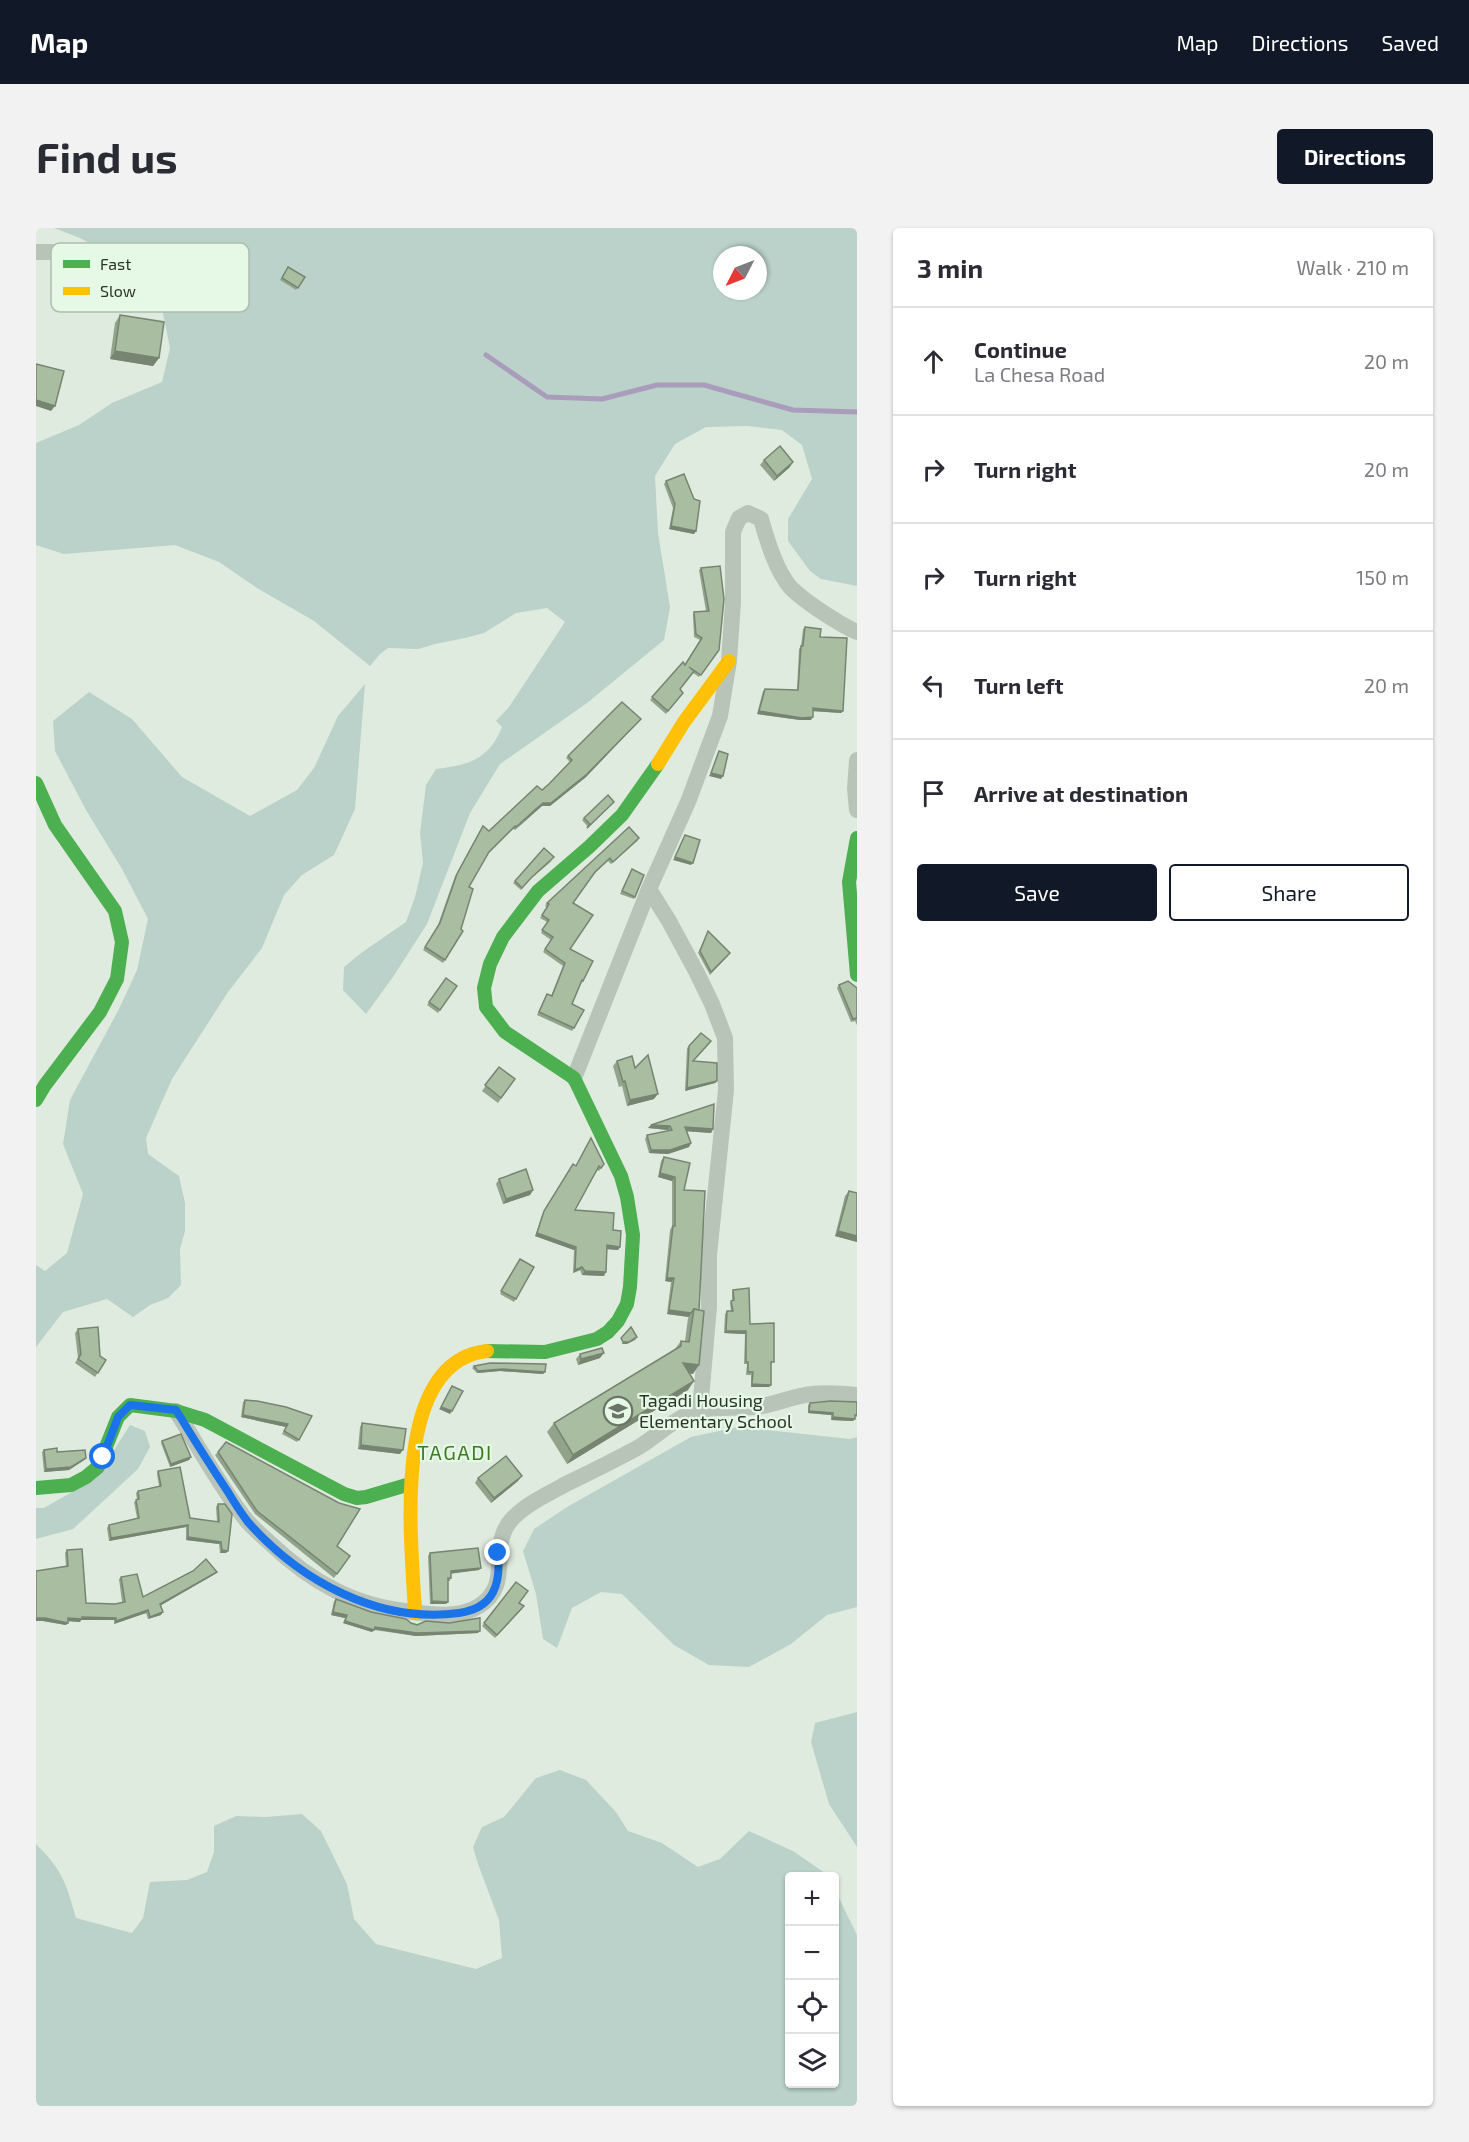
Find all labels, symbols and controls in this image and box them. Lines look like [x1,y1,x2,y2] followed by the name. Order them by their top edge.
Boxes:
[30,25,88,59] text: Map
[1176,30,1219,55] text: Map
[1252,30,1348,55] text: Directions
[1381,30,1439,55] text: Saved
[1277,129,1433,184] button: Directions
[36,131,178,181] text: Find us
[51,243,249,312] legend
[713,246,767,300] north arrow
[917,252,983,283] text: 3 min
[100,254,131,273] text: Fast
[1297,255,1409,279] text: Walk · 210 m
[100,281,136,300] text: Slow
[974,336,1067,362] text: Continue
[917,345,950,378] icon: ahead
[1364,349,1409,373] text: 20 m
[974,362,1105,386] text: La Chesa Road
[917,453,950,486] icon: right
[974,456,1076,482] text: Turn right
[1364,457,1409,481] text: 20 m
[917,561,950,594] icon: right
[974,564,1076,590] text: Turn right
[1356,565,1409,589] text: 150 m
[917,669,950,702] icon: left
[974,672,1063,698] text: Turn left
[1364,673,1409,697] text: 20 m
[917,777,950,810] icon: arrive
[974,780,1188,806] text: Arrive at destination
[917,864,1157,921] button: Save
[1169,864,1409,921] button: Share
[639,1389,793,1432] place label: Tagadi Housing Elementary School
[602,1395,634,1427] school or university icon: Tagadi Housing Elementary School
[417,1440,493,1464] district label: TAGADI
[89,1443,115,1469] route start
[484,1539,510,1565] route end
[785,1872,839,2088] map controls
[785,1872,839,1926] button: +
[785,1926,839,1980] button: −
[785,1980,839,2034] button: locate
[785,2034,839,2088] button: layers

